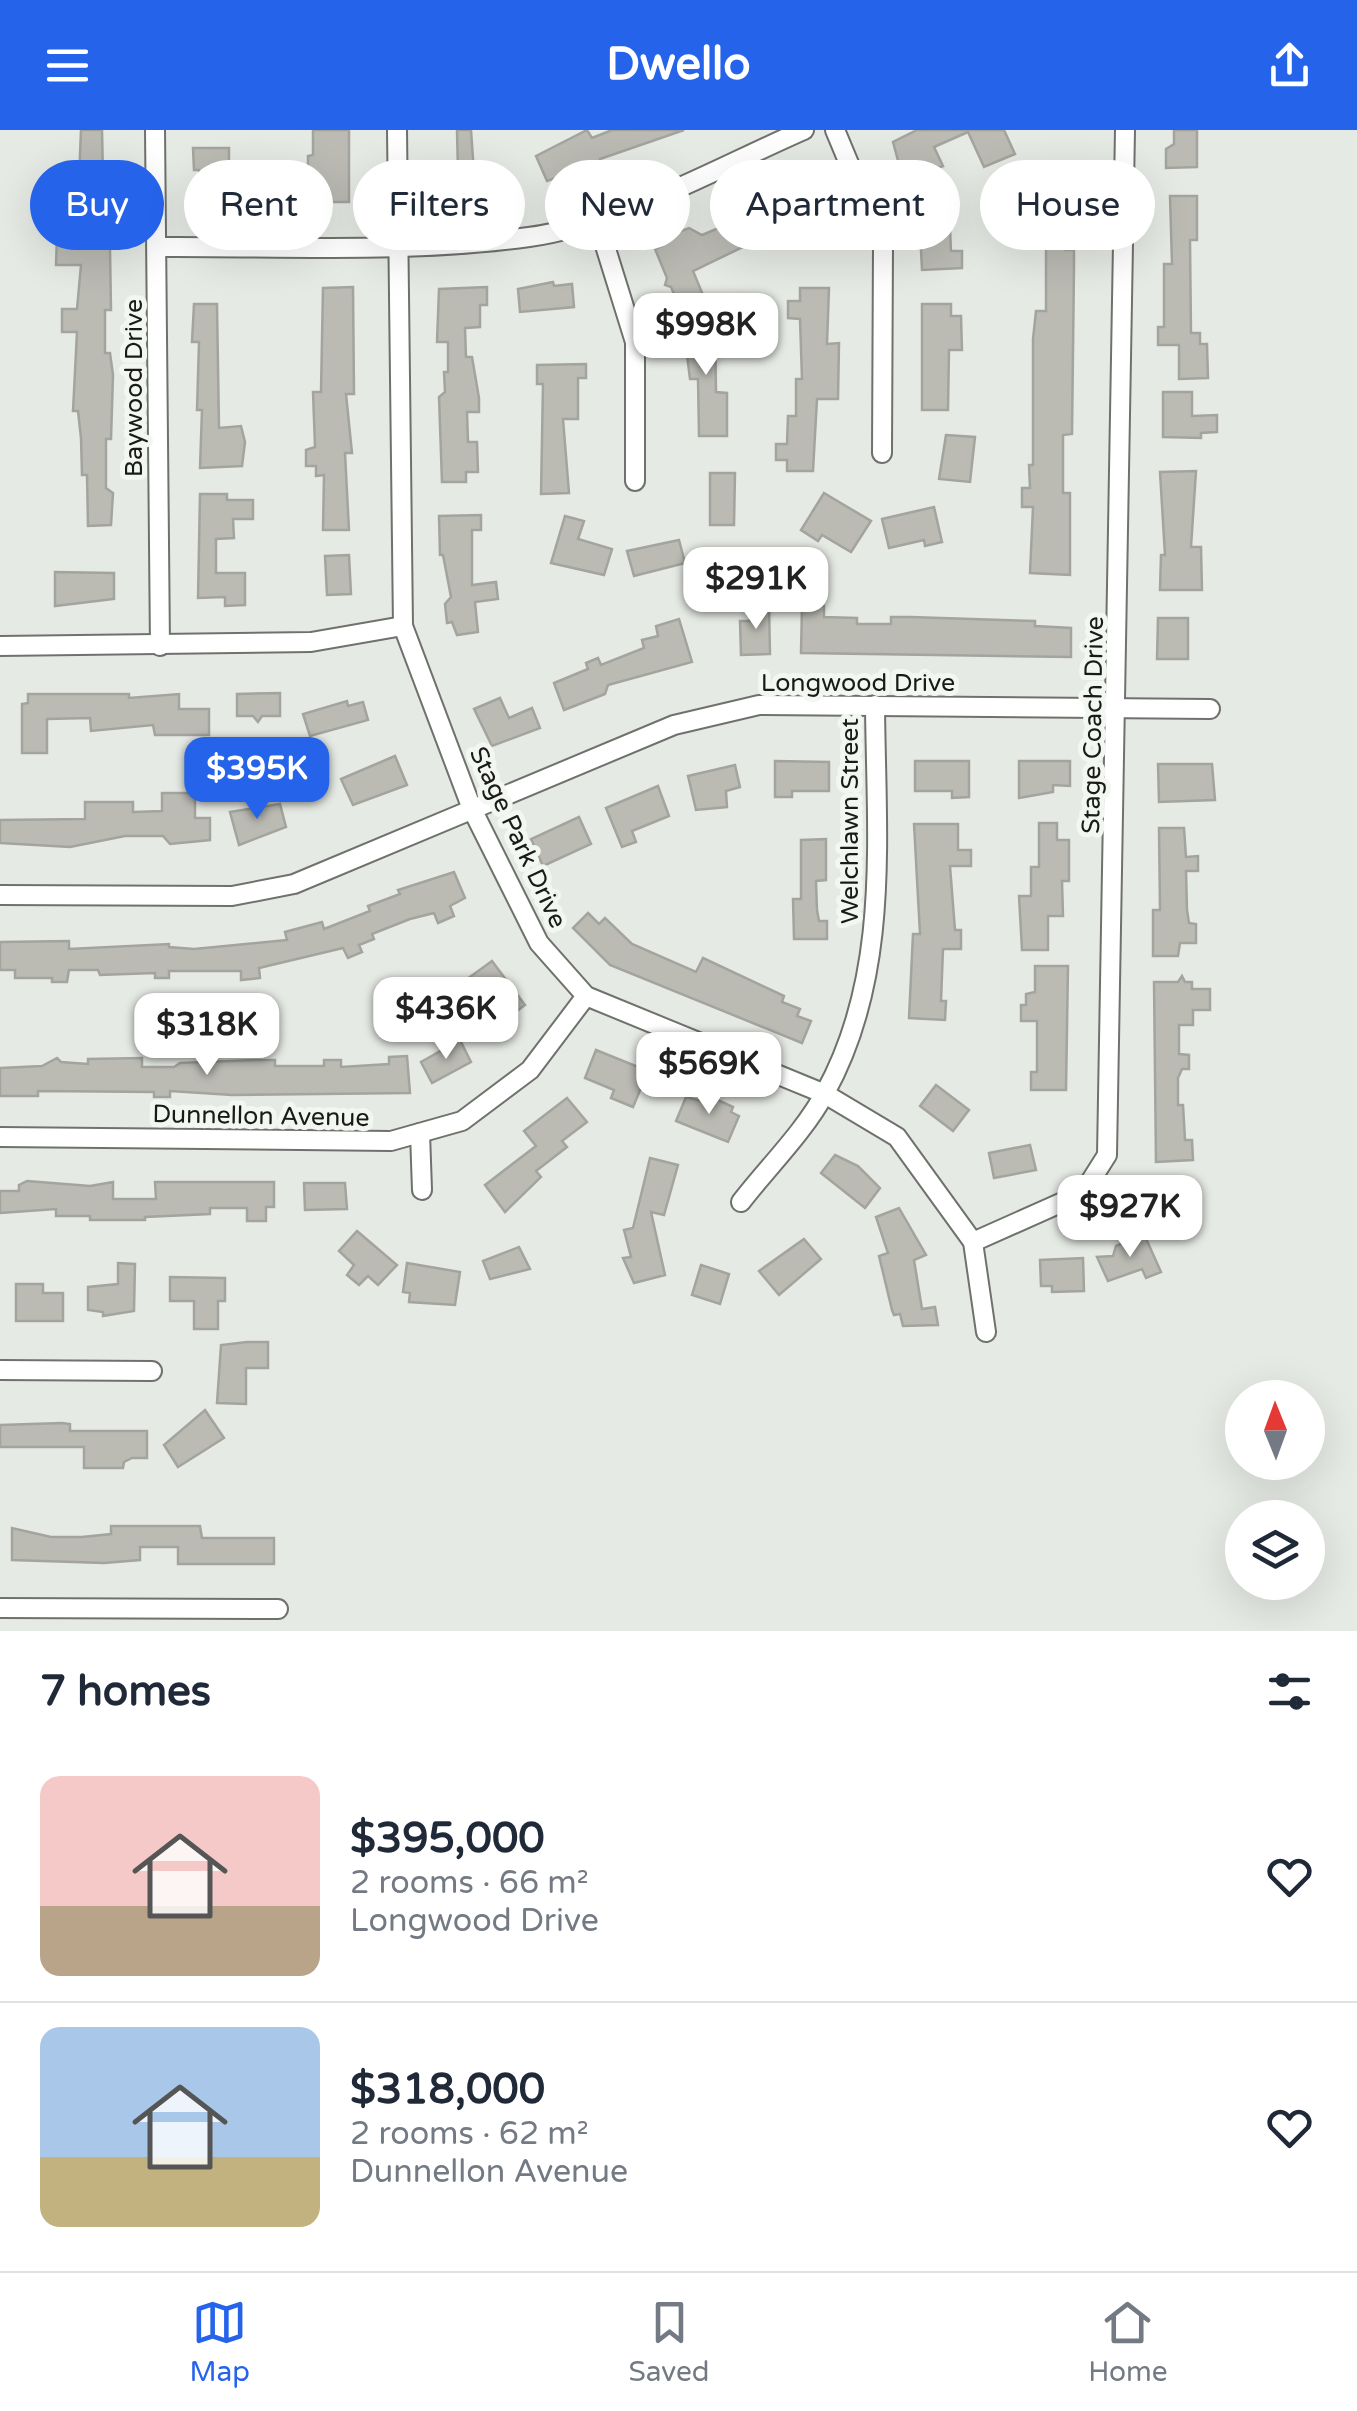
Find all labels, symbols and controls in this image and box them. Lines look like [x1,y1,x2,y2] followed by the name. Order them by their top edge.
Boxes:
[40,38,95,93] icon: menu
[606,38,751,92] text: Dwello
[1262,38,1317,93] icon: share
[30,160,164,250] chip: Buy
[184,160,333,250] chip: Rent
[353,160,525,250] chip: Filters
[545,160,690,250] chip: New
[710,160,960,250] chip: Apartment
[980,160,1155,250] chip: House
[636,293,776,378] pin: $998K
[119,299,149,477] street label: Baywood Drive
[655,306,757,344] text: $998K
[686,547,826,632] pin: $291K
[705,560,807,598] text: $291K
[1076,616,1110,834] street label: Stage Coach Drive
[761,668,955,698] street label: Longwood Drive
[835,718,865,924] street label: Welchlawn Street
[187,737,327,822] pin: $395K
[463,742,573,933] street label: Stage Park Drive
[206,750,308,788] text: $395K
[376,977,516,1062] pin: $436K
[395,990,497,1028] text: $436K
[137,993,277,1078] pin: $318K
[156,1006,258,1044] text: $318K
[639,1032,779,1117] pin: $569K
[658,1045,760,1083] text: $569K
[152,1099,370,1133] street label: Dunnellon Avenue
[1060,1175,1200,1260] pin: $927K
[1079,1188,1181,1226] text: $927K
[1225,1380,1325,1480] north arrow
[1225,1380,1325,1600] map controls
[1225,1500,1325,1600] button: layers
[1262,1664,1317,1719] icon: filters
[40,1666,211,1717] text: 7 homes
[350,1813,545,1864] text: $395,000
[120,1816,240,1936] icon: home
[1262,1849,1317,1904] icon: heart
[350,1864,589,1902] text: 2 rooms · 66 m²
[350,1902,599,1940] text: Longwood Drive
[350,2064,545,2115] text: $318,000
[120,2067,240,2187] icon: home
[1262,2100,1317,2155] icon: heart
[350,2115,589,2153] text: 2 rooms · 62 m²
[350,2153,628,2191] text: Dunnellon Avenue
[189,2295,250,2389] tab: Map
[629,2295,710,2389] tab: Saved
[1088,2295,1168,2389] tab: Home

